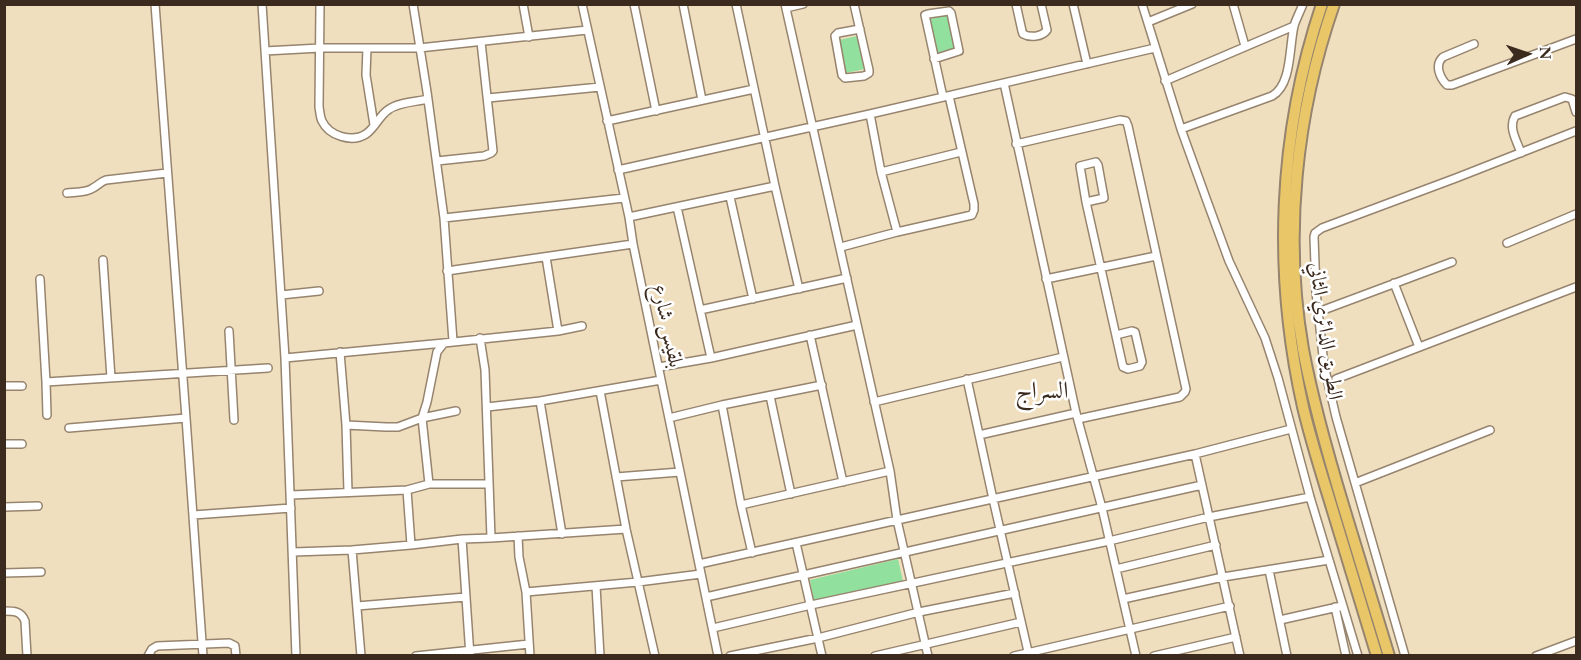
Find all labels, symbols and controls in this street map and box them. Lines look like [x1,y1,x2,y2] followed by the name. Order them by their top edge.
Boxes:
[1497,24,1557,84] north arrow
[1535,46,1556,60] text: N
[1303,260,1347,402] street label: الطريق الدائري الثاني
[646,282,688,370] street label: بلقيس شارع
[1016,377,1068,405] district label: السراج

